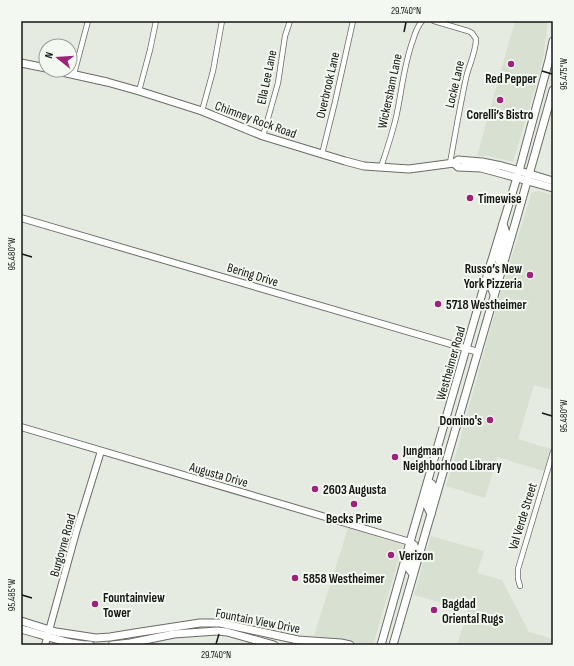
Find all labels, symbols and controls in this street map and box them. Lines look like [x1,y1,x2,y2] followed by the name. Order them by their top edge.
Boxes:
[391,5,421,17] text: 29.740°N
[38,38,78,78] north arrow
[253,49,281,106] street label: Ella Lee Lane
[42,50,56,60] text: N
[313,50,343,120] street label: Overbrook Lane
[374,52,406,130] street label: Wickersham Lane
[558,58,570,90] text: 95.475°W
[442,59,468,109] street label: Locke Lane
[506,59,516,69] marker: Red Pepper
[485,71,537,87] place label: Red Pepper
[495,95,505,105] marker: Corelli’s Bistro
[213,98,299,142] street label: Chimney Rock Road
[467,107,534,123] place label: Corelli’s Bistro
[478,191,522,207] place label: Timewise
[465,193,475,203] marker: Timewise
[6,237,18,270] text: 95.480°W
[225,260,280,290] street label: Bering Drive
[464,261,522,292] place label: Russo’s New York Pizzeria
[525,270,535,280] marker: Russo’s New York Pizzeria
[446,297,526,313] place label: 5718 Westheimer
[433,299,443,309] marker: 5718 Westheimer
[433,324,469,402] street label: Westheimer Road
[558,399,570,432] text: 95.480°W
[440,413,482,429] place label: Domino's
[485,415,495,425] marker: Domino's
[402,443,502,474] place label: Jungman Neighborhood Library
[390,452,400,462] marker: Jungman Neighborhood Library
[187,459,250,491] street label: Augusta Drive
[505,481,541,552] street label: Val Verde Street
[323,482,386,498] place label: 2603 Augusta
[310,484,320,494] marker: 2603 Augusta
[349,499,359,509] marker: Becks Prime
[326,511,383,527] place label: Becks Prime
[46,512,80,579] street label: Burgoyne Road
[399,548,434,564] place label: Verizon
[386,550,396,560] marker: Verizon
[303,571,385,587] place label: 5858 Westheimer
[290,573,300,583] marker: 5858 Westheimer
[6,578,18,611] text: 95.485°W
[103,590,165,621] place label: Fountainview Tower
[442,596,504,627] place label: Bagdad Oriental Rugs
[90,599,100,609] marker: Fountainview Tower
[214,605,301,637] street label: Fountain View Drive
[429,605,439,615] marker: Bagdad Oriental Rugs
[201,649,231,661] text: 29.740°N

